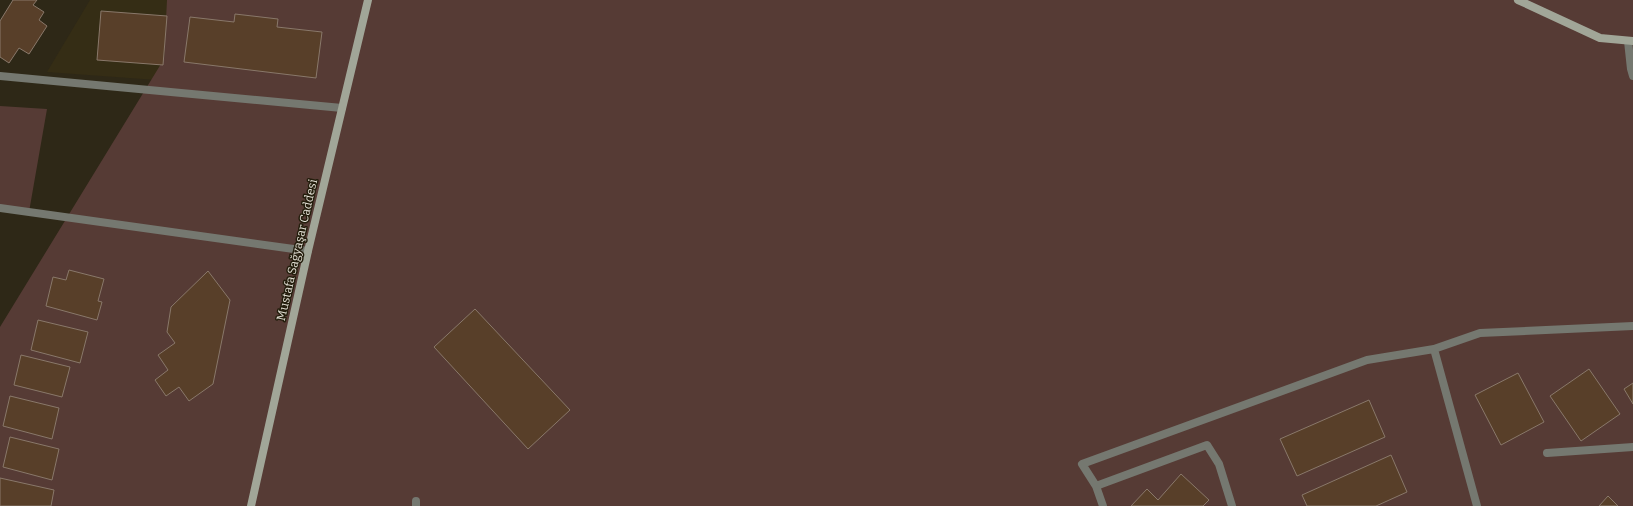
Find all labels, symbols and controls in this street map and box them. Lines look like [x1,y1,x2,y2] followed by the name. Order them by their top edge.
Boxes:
[274,177,320,322] street label: Mustafa Sağyaşar Caddesi

